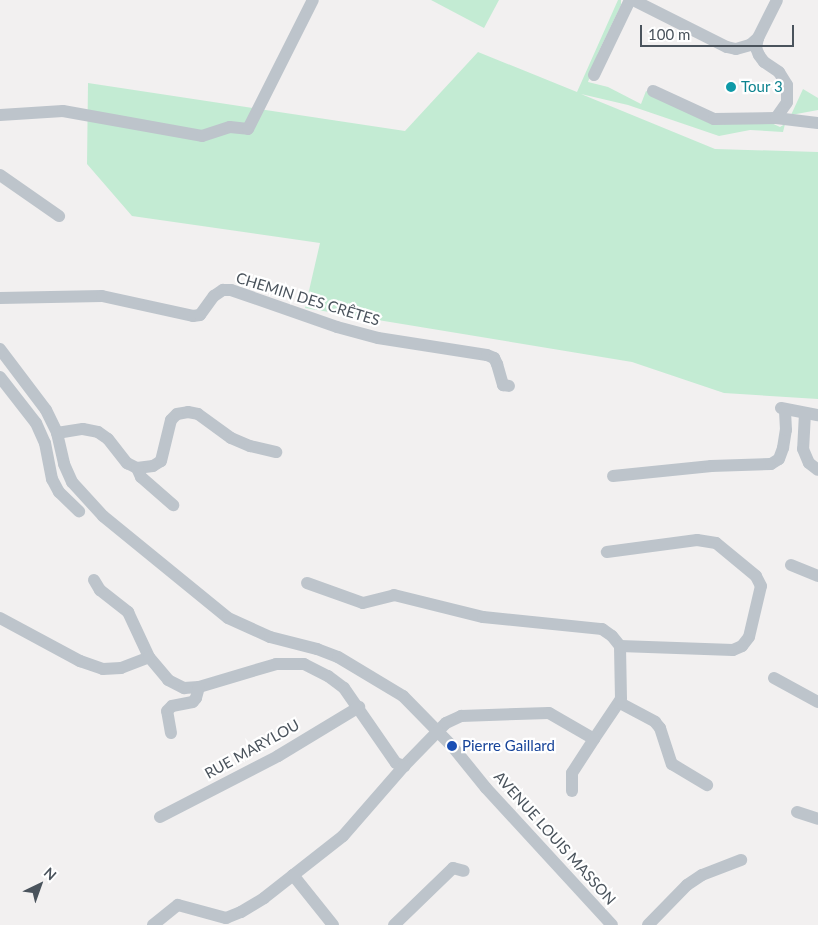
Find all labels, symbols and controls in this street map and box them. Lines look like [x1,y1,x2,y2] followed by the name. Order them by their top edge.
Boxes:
[643,15,797,47] scale bar
[648,25,690,43] text: 100 m
[741,78,783,96] place label: Tour 3
[725,81,737,93] marker: Tour 3
[234,269,382,329] street label: CHEMIN DES CRÊTES
[201,716,303,782] street label: RUE MARYLOU
[462,737,555,755] place label: Pierre Gaillard
[446,740,458,752] marker: Pierre Gaillard
[490,768,620,908] street label: AVENUE LOUIS MASSON
[15,860,65,910] north arrow
[41,864,60,883] text: N

